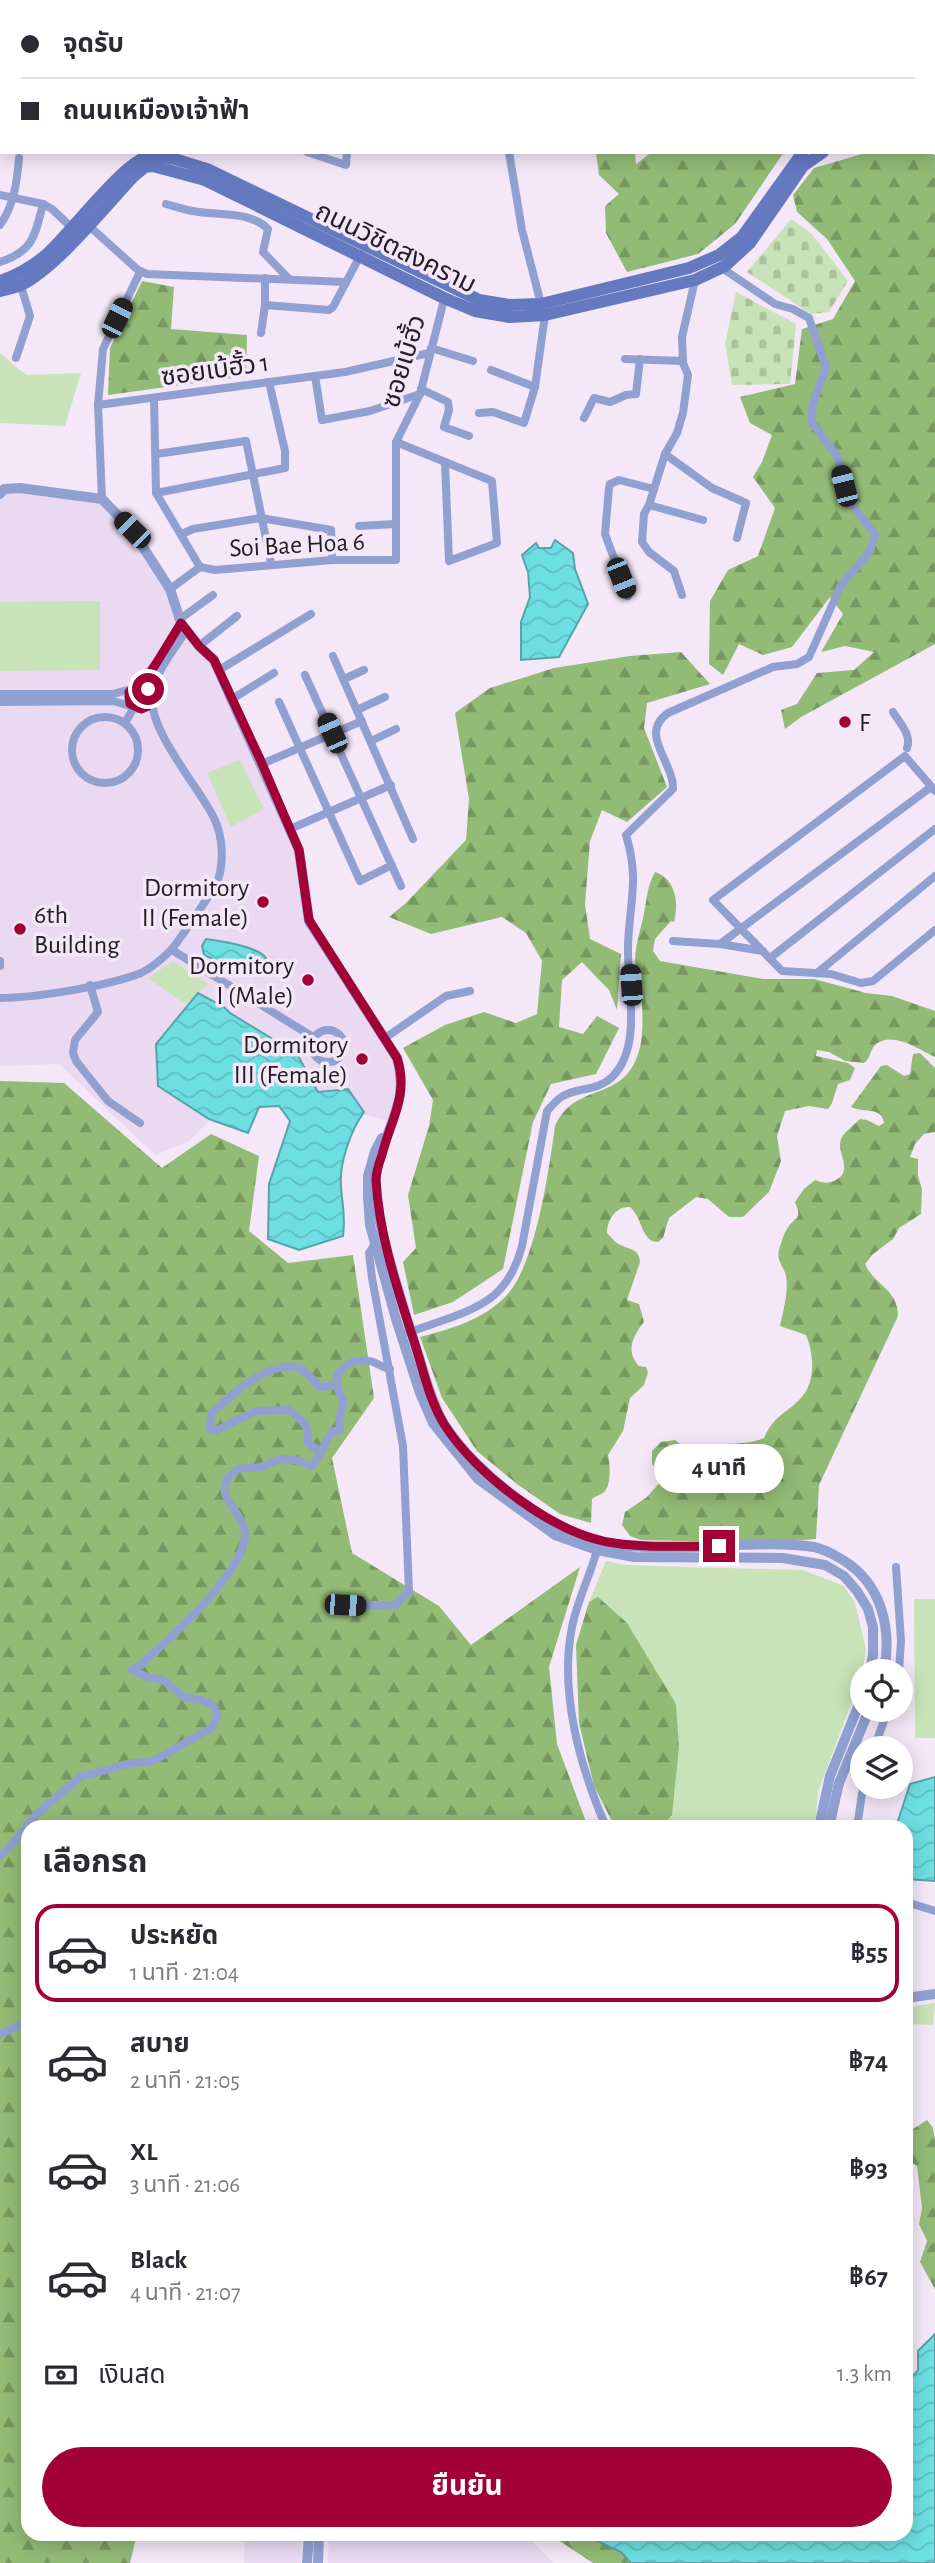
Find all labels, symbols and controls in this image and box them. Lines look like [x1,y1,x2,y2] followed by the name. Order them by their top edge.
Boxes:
[63,31,124,57] text: จุดรับ
[63,98,249,124] text: ถนนเหมืองเจ้าฟ้า
[311,198,480,298] street label: ถนนวิชิตสงคราม
[99,295,136,341] car
[373,311,430,411] street label: ซอยเบ้ฮั้ว
[159,345,271,390] street label: ซอยเบ้ฮั้ว 1
[829,463,860,509] car
[110,508,155,552] car
[229,528,366,562] street label: Soi Bae Hoa 6
[604,555,639,601] car
[132,673,164,705] route start
[314,710,351,756] car
[859,710,871,736] place label: F
[837,714,853,730] marker: F
[142,875,249,931] place label: Dormitory II (Female)
[255,894,271,910] marker: Dormitory II (Female)
[34,902,120,958] place label: 6th Building
[12,921,28,937] marker: 6th Building
[189,953,294,1009] place label: Dormitory I (Male)
[620,963,643,1007] car
[300,972,316,988] marker: Dormitory I (Male)
[234,1032,348,1088] place label: Dormitory III (Female)
[354,1051,370,1067] marker: Dormitory III (Female)
[654,1444,784,1494] callout: 4 นาที
[692,1457,746,1480] text: 4 นาที
[703,1530,735,1562] route end
[324,1593,367,1617] car
[850,1659,913,1799] map controls
[850,1659,913,1722] button: locate
[850,1736,913,1799] button: layers
[42,1846,147,1878] text: เลือกรถ
[46,1922,109,1985] icon: car
[130,1923,218,1949] text: ประหยัด
[850,1940,888,1966] text: ฿55
[130,1962,239,1985] text: 1 นาที · 21:04
[46,2030,109,2093] icon: car
[130,2031,190,2057] text: สบาย
[849,2048,888,2074] text: ฿74
[130,2070,240,2093] text: 2 นาที · 21:05
[46,2138,109,2201] icon: car
[130,2139,157,2165] text: XL
[849,2156,888,2182] text: ฿93
[130,2174,240,2197] text: 3 นาที · 21:06
[46,2246,109,2309] icon: car
[130,2247,187,2273] text: Black
[849,2264,888,2290] text: ฿67
[130,2282,241,2305] text: 4 นาที · 21:07
[42,2356,80,2394] icon: cash
[98,2362,165,2388] text: เงินสด
[837,2363,892,2386] text: 1.3 km
[42,2447,892,2527] button: ยืนยัน

